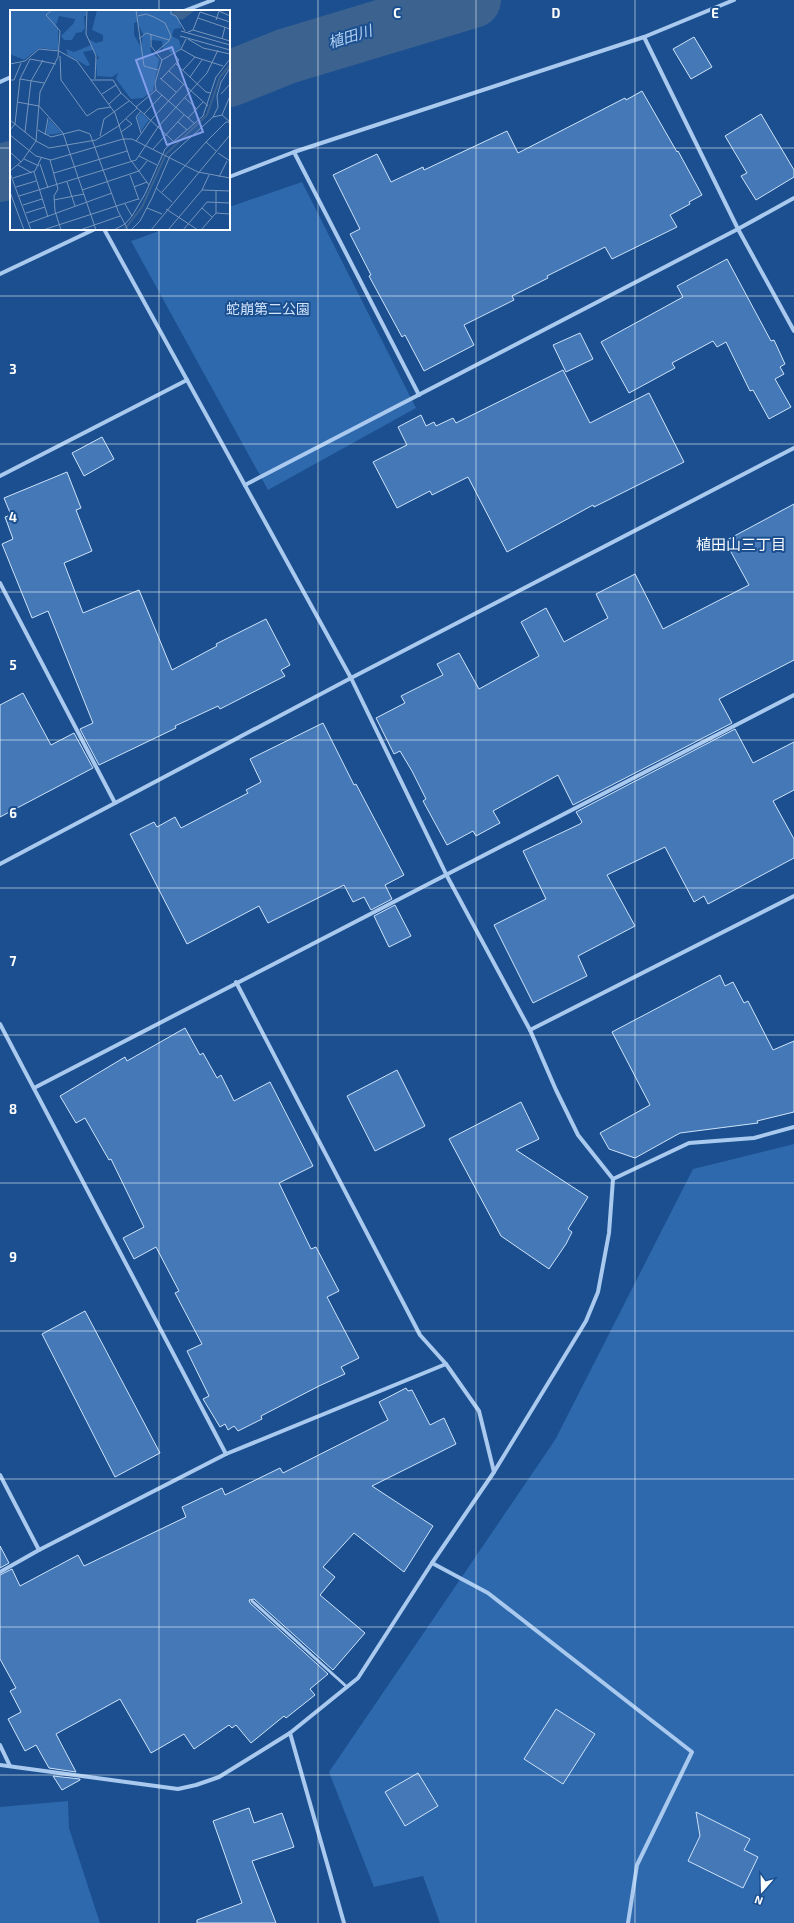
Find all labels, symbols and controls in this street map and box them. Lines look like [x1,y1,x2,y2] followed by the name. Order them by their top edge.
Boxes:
[393,5,401,21] text: C
[552,5,561,21] text: D
[711,5,719,21] text: E
[10,10,230,230] inset map
[326,20,376,51] water label: 植田川
[226,300,310,317] park label: 蛇崩第二公園
[9,361,17,377] text: 3
[9,509,17,525] text: 4
[696,535,786,553] district label: 植田山三丁目
[9,657,17,673] text: 5
[9,805,17,821] text: 6
[10,953,17,969] text: 7
[9,1101,17,1117] text: 8
[9,1249,17,1265] text: 9
[742,1871,782,1911] north arrow
[752,1893,764,1908] text: N

